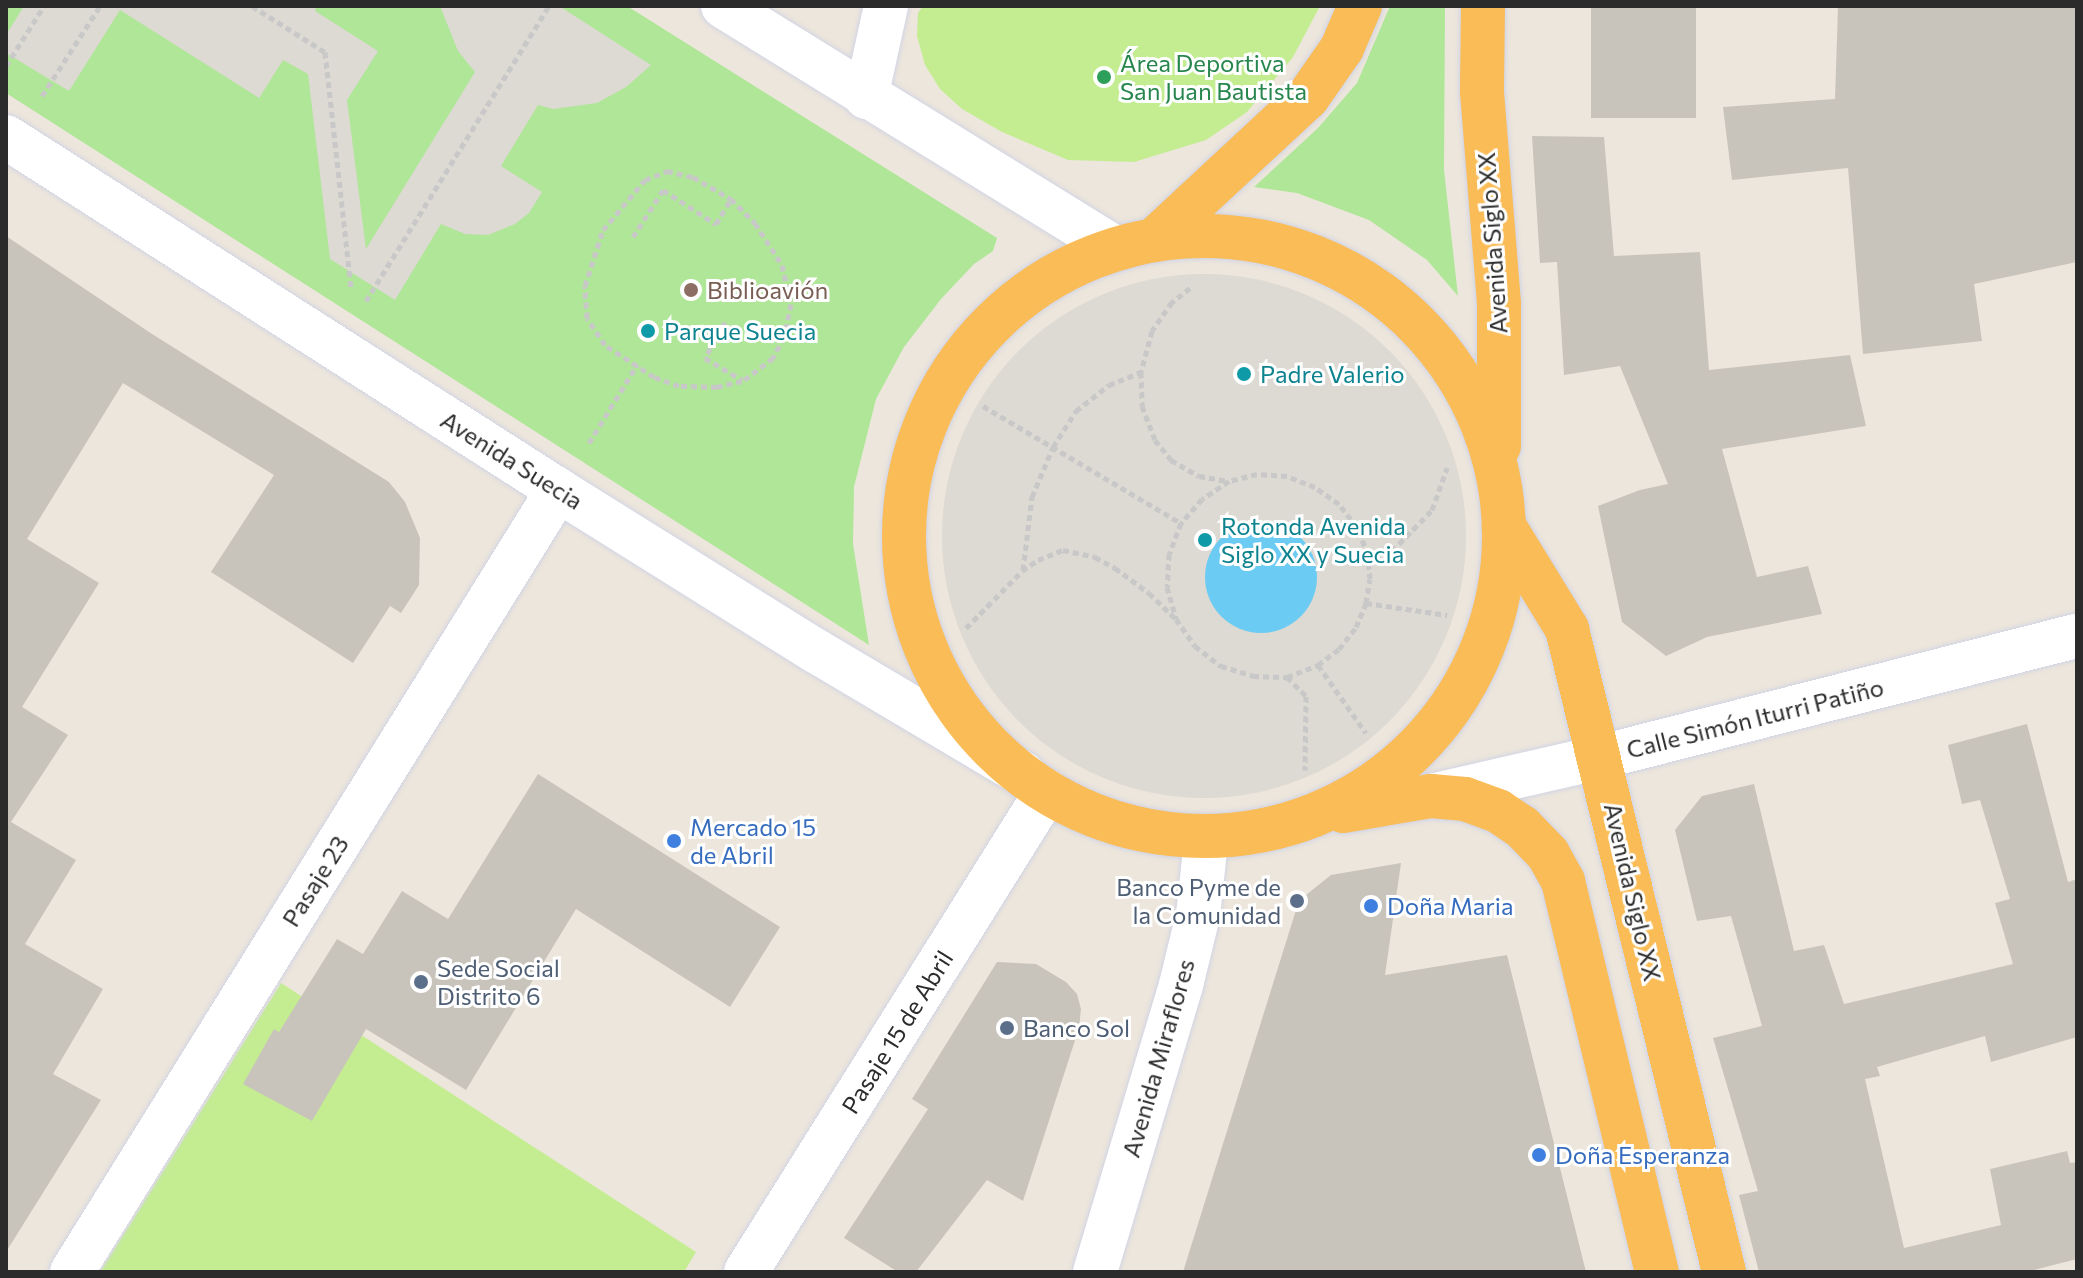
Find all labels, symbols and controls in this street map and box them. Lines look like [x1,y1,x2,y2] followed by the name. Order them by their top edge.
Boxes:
[1120,49,1307,105] place label: Área Deportiva San Juan Bautista
[1095,68,1113,86] marker: Área Deportiva San Juan Bautista
[1471,151,1513,335] street label: Avenida Siglo XX
[707,276,828,304] place label: Biblioavión
[682,281,700,299] marker: Biblioavión
[664,317,816,345] place label: Parque Suecia
[639,322,657,340] marker: Parque Suecia
[1260,360,1405,388] place label: Padre Valerio
[1235,365,1253,383] marker: Padre Valerio
[436,405,588,515] street label: Avenida Suecia
[1221,512,1406,568] place label: Rotonda Avenida Siglo XX y Suecia
[1196,531,1214,549] marker: Rotonda Avenida Siglo XX y Suecia
[1623,672,1887,764] street label: Calle Simón Iturri Patiño
[1599,800,1667,984] street label: Avenida Siglo XX
[690,813,816,869] place label: Mercado 15 de Abril
[276,830,354,932] street label: Pasaje 23
[665,832,683,850] marker: Mercado 15 de Abril
[1116,873,1281,929] place label: Banco Pyme de la Comunidad
[1288,892,1306,910] marker: Banco Pyme de la Comunidad
[1387,892,1514,920] place label: Doña Maria
[1362,897,1380,915] marker: Doña Maria
[835,945,959,1119] street label: Pasaje 15 de Abril
[437,954,560,1010] place label: Sede Social Distrito 6
[1116,956,1200,1160] street label: Avenida Miraflores
[412,973,430,991] marker: Sede Social Distrito 6
[1023,1014,1130,1042] place label: Banco Sol
[998,1019,1016,1037] marker: Banco Sol
[1555,1141,1730,1169] place label: Doña Esperanza
[1530,1146,1548,1164] marker: Doña Esperanza

